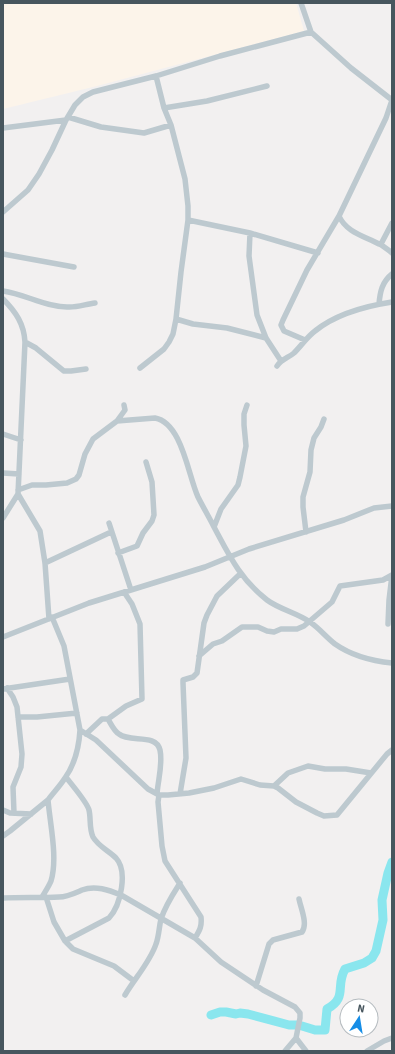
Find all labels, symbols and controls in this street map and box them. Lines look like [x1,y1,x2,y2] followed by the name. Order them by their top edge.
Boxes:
[339,998,379,1038] north arrow
[356,1001,366,1017] text: N

